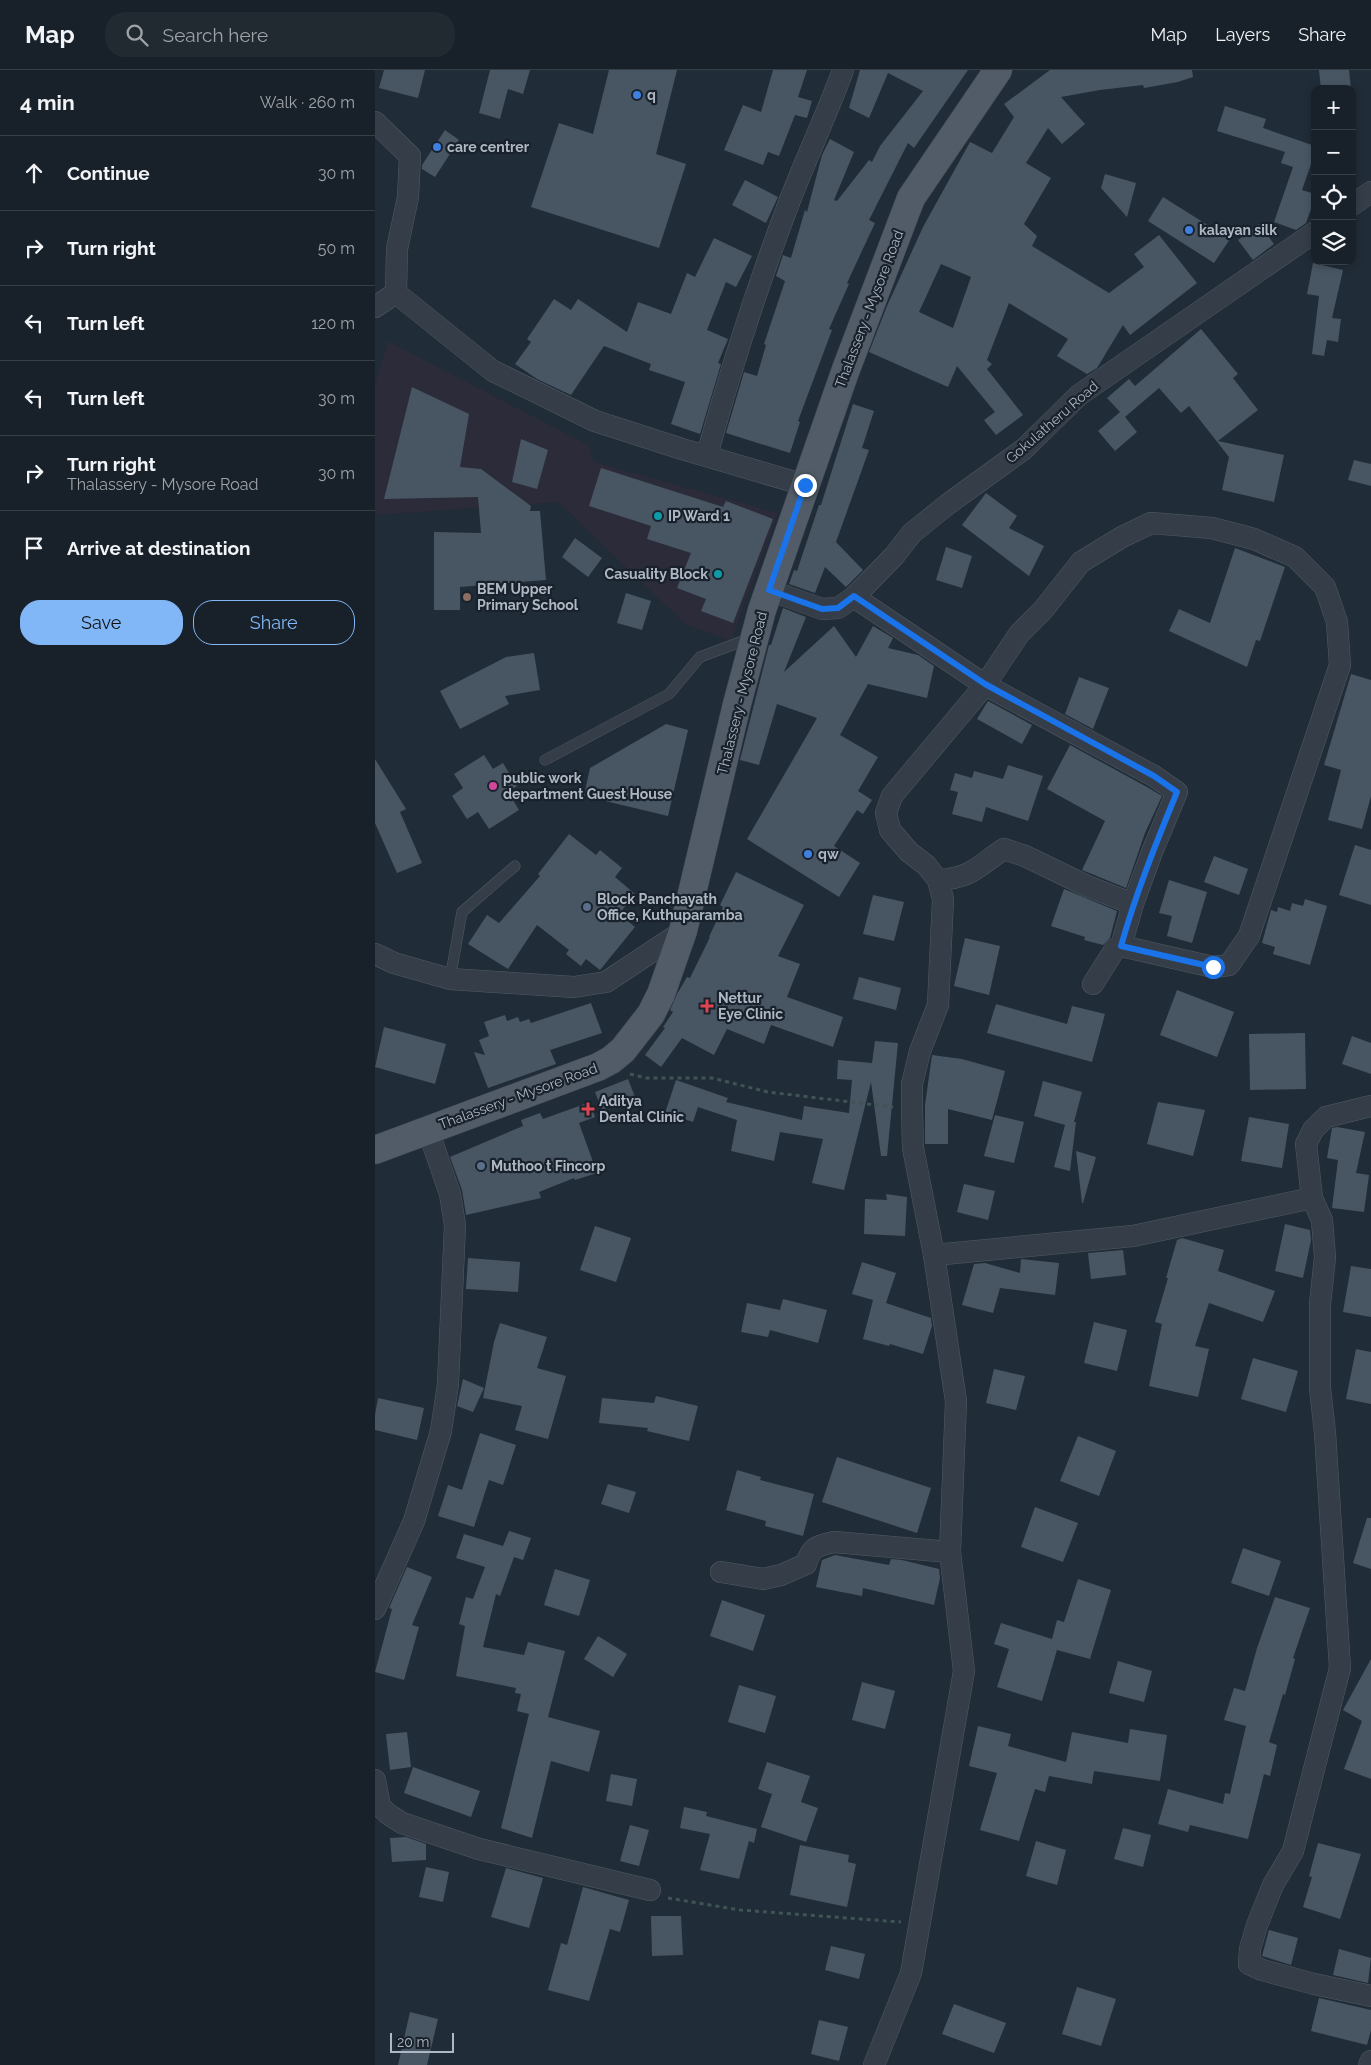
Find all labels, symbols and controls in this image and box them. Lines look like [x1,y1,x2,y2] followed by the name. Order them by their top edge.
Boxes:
[105,12,455,57] search box
[25,20,75,49] text: Map
[123,21,151,49] icon: search
[163,24,268,46] text: Search here
[1151,24,1187,45] text: Map
[1215,24,1270,45] text: Layers
[1298,24,1346,45] text: Share
[1311,85,1356,265] map controls
[1311,85,1356,130] button: +
[647,87,656,103] place label: q
[631,89,643,101] marker: q
[20,90,75,115] text: 4 min
[260,93,355,112] text: Walk · 260 m
[1311,130,1356,175] button: −
[447,139,530,155] place label: care centrer
[431,141,443,153] marker: care centrer
[20,159,48,187] icon: ahead
[67,162,150,184] text: Continue
[318,164,355,183] text: 30 m
[1311,175,1356,220] button: locate
[1311,220,1356,265] button: layers
[1199,222,1277,238] place label: kalayan silk
[1183,224,1195,236] marker: kalayan silk
[832,228,906,390] street label: Thalassery - Mysore Road
[20,234,48,262] icon: right
[67,237,156,259] text: Turn right
[318,239,355,258] text: 50 m
[20,309,48,337] icon: left
[67,312,144,334] text: Turn left
[311,314,355,333] text: 120 m
[1003,378,1101,466] street label: Gokulatheru Road
[20,384,48,412] icon: left
[67,387,144,409] text: Turn left
[318,389,355,408] text: 30 m
[67,453,156,475] text: Turn right
[20,459,48,487] icon: right
[318,464,355,483] text: 30 m
[794,474,817,497] route end
[67,475,258,494] text: Thalassery - Mysore Road
[668,508,730,524] place label: IP Ward 1
[652,510,664,522] marker: IP Ward 1
[20,534,48,562] icon: arrive
[67,537,251,559] text: Arrive at destination
[605,566,708,582] place label: Casuality Block
[712,568,724,580] marker: Casuality Block
[477,581,579,613] place label: BEM Upper Primary School
[461,591,473,603] marker: BEM Upper Primary School
[20,600,183,645] button: Save
[193,600,355,645] button: Share
[714,610,770,776] street label: Thalassery - Mysore Road
[503,770,673,802] place label: public work department Guest House
[487,780,499,792] marker: public work department Guest House
[818,846,839,862] place label: qw
[802,848,814,860] marker: qw
[597,891,743,923] place label: Block Panchayath Office, Kuthuparamba
[581,901,593,913] marker: Block Panchayath Office, Kuthuparamba
[1202,956,1225,979] route start
[718,990,783,1022] place label: Nettur Eye Clinic
[700,999,714,1013] marker: Nettur Eye Clinic
[437,1060,599,1132] street label: Thalassery - Mysore Road
[599,1093,684,1125] place label: Aditya Dental Clinic
[581,1102,595,1116] marker: Aditya Dental Clinic
[491,1158,605,1174] place label: Muthoo t Fincorp
[475,1160,487,1172] marker: Muthoo t Fincorp
[390,2030,454,2053] scale bar
[397,2034,429,2050] text: 20 m

